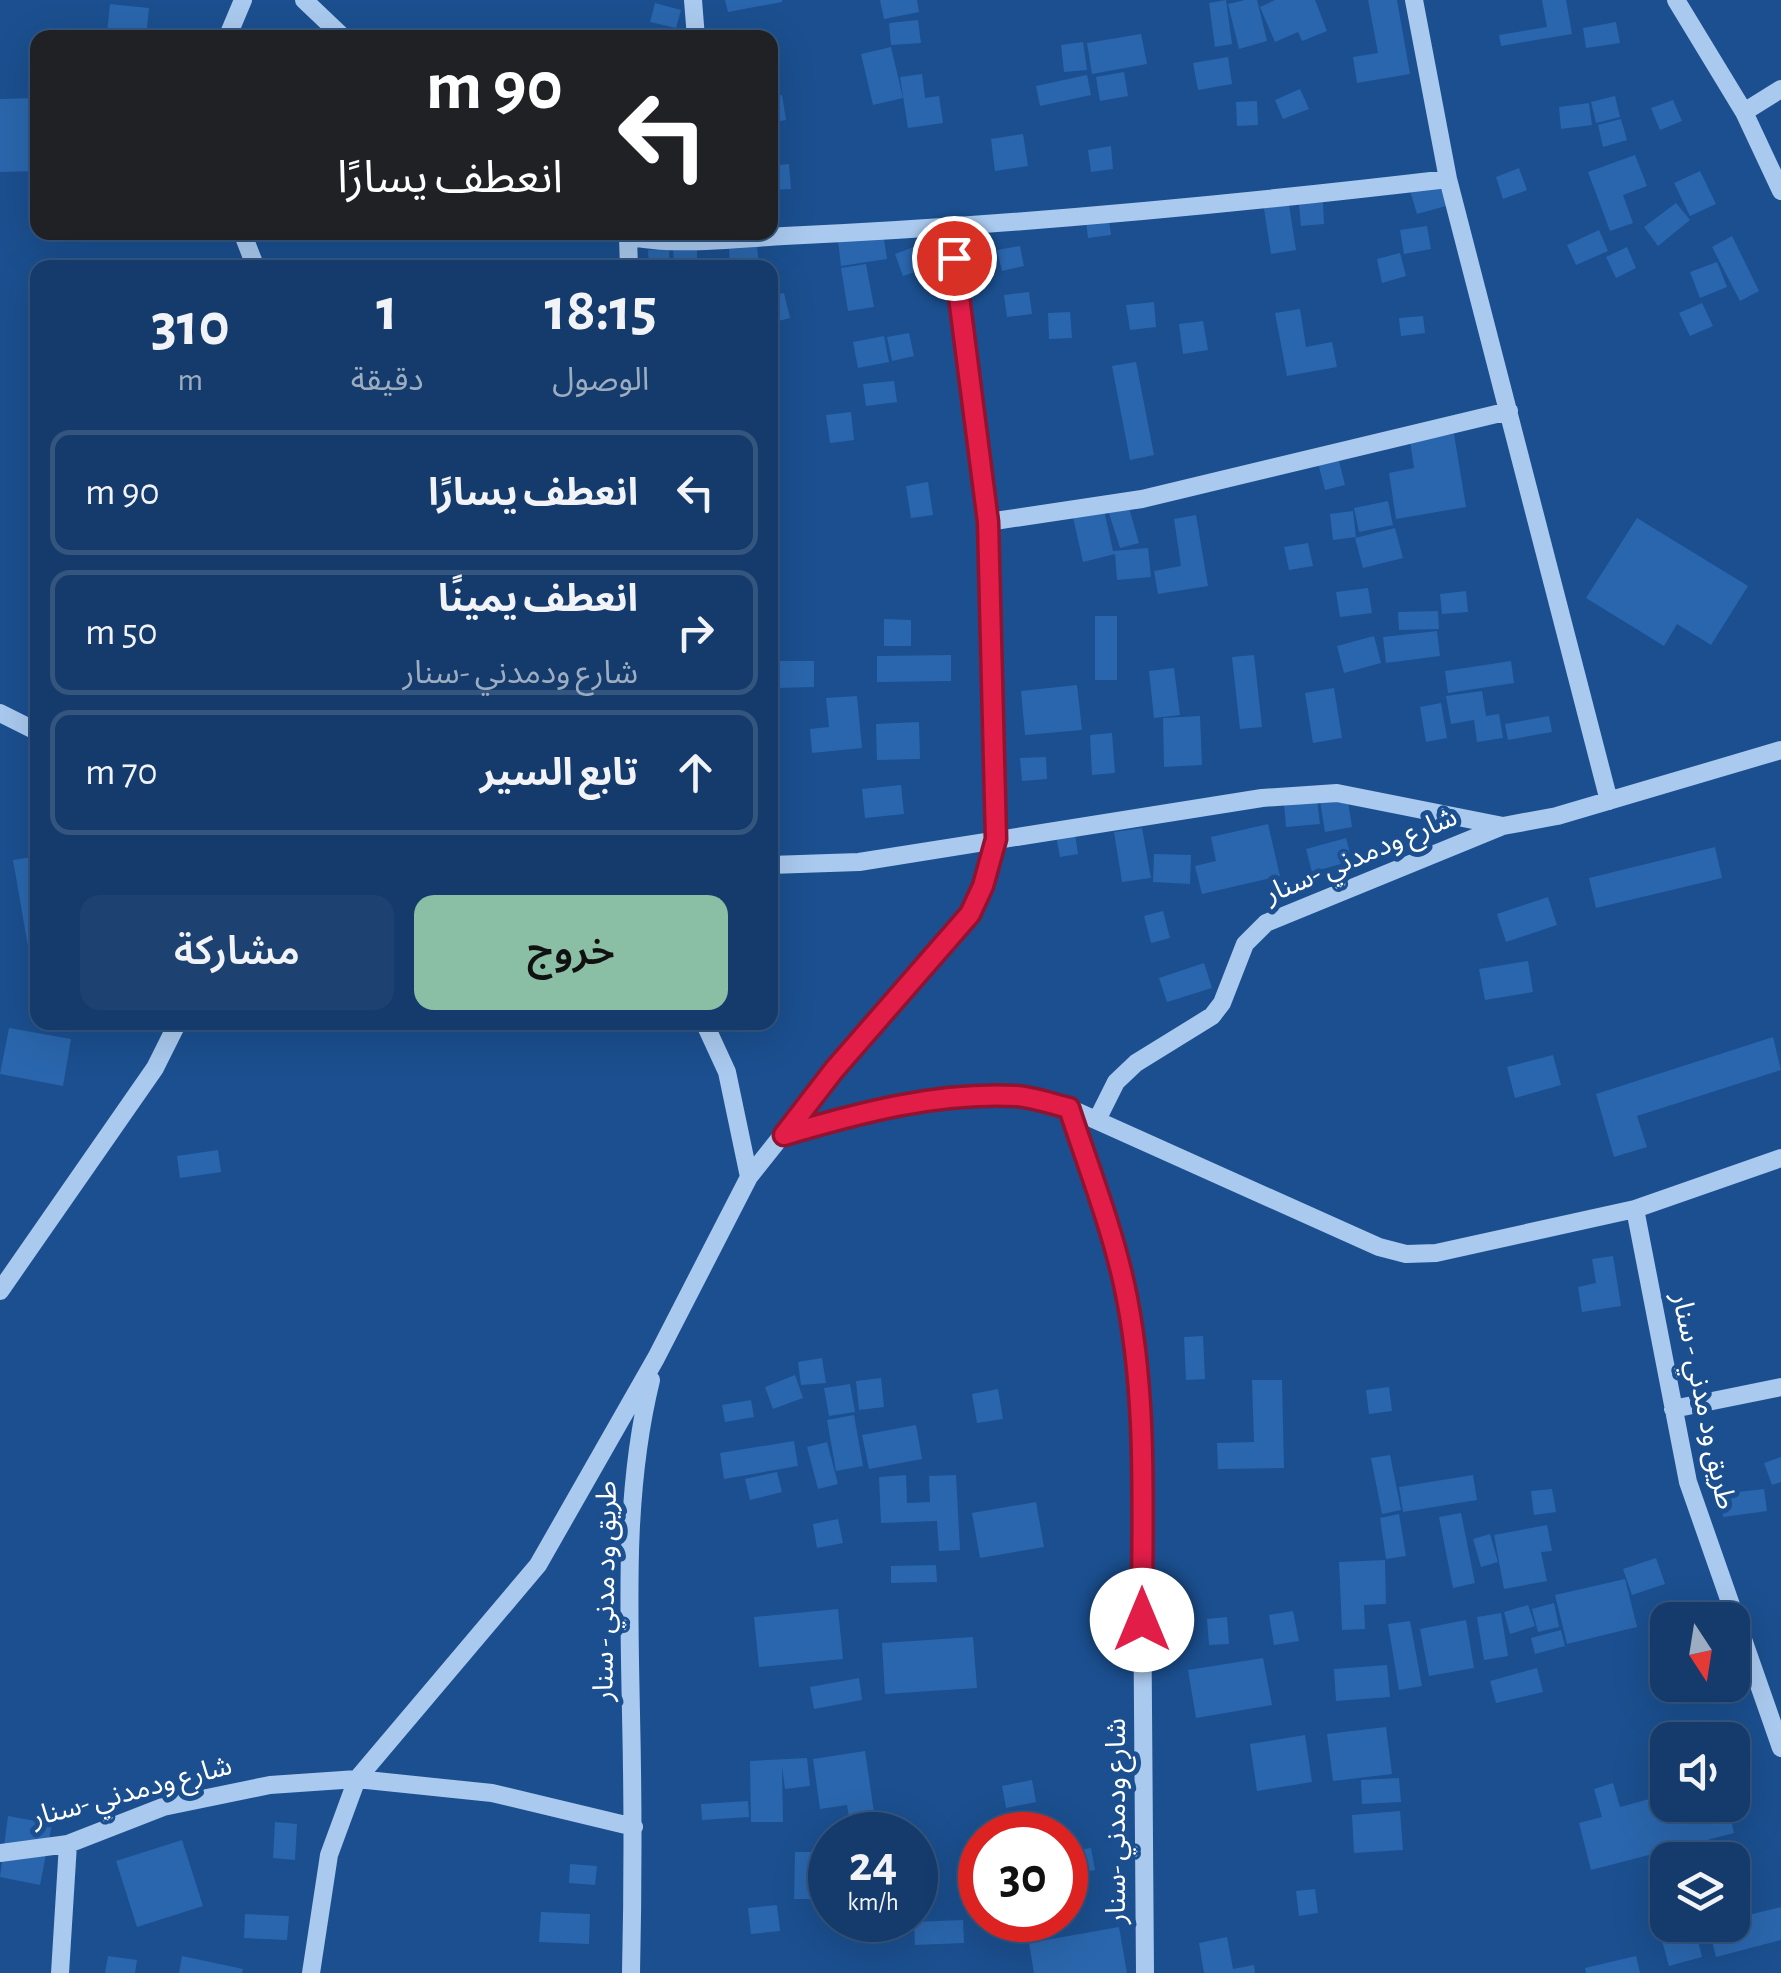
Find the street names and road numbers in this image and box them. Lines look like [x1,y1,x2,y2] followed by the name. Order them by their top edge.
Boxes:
[1260,803,1463,915] street label: شارع ودمدني -سنار
[1661,1289,1740,1513] street label: طريق ود مدني - سنار
[590,1480,627,1703] street label: طريق ود مدني - سنار
[1103,1718,1136,1925] street label: شارع ودمدني -سنار
[28,1752,237,1838] street label: شارع ودمدني -سنار

